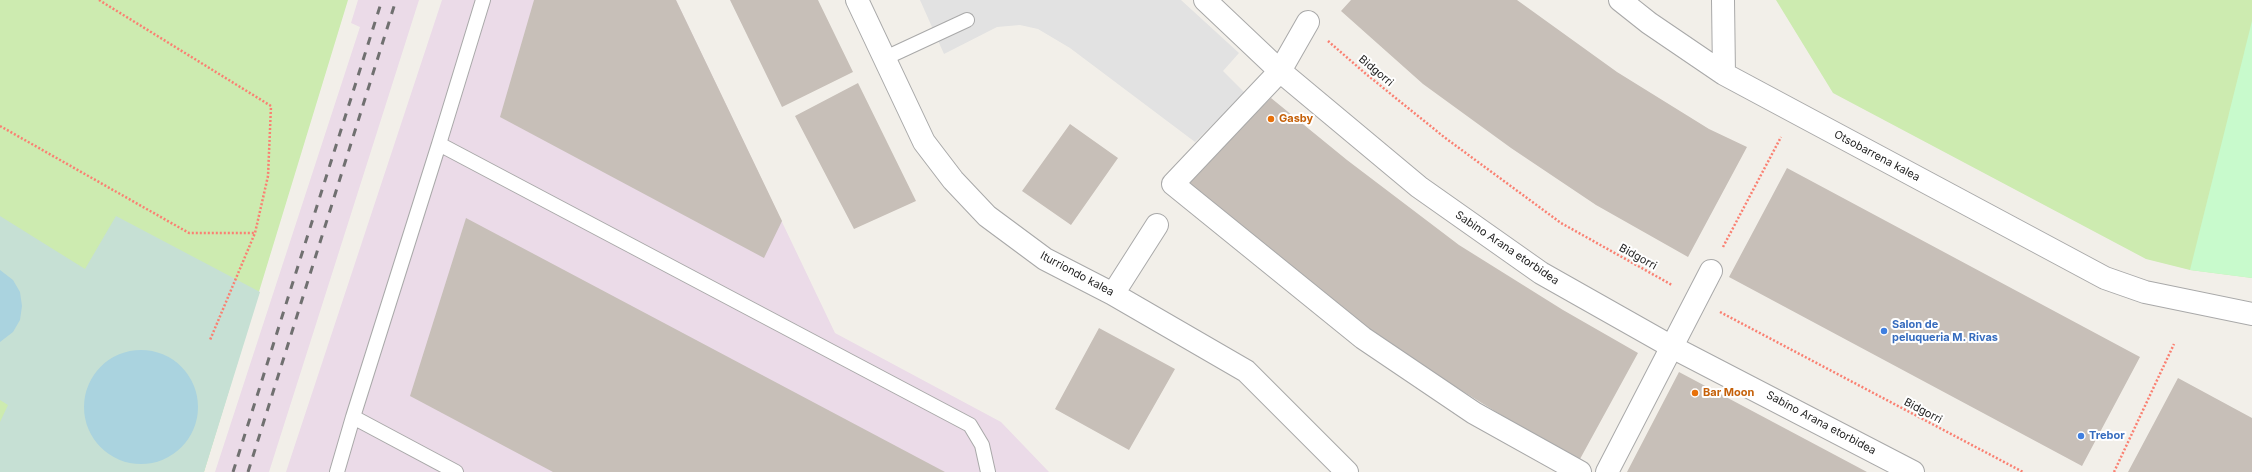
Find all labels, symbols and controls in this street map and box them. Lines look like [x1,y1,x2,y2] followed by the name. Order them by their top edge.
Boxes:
[1356,53,1396,89] street label: Bidgorri
[1279,112,1313,126] place label: Gasby
[1266,114,1276,124] marker: Gasby
[1832,128,1922,184] street label: Otsobarrena kalea
[1453,208,1561,288] street label: Sabino Arana etorbidea
[1617,241,1659,273] street label: Bidgorri
[1038,249,1116,299] street label: Iturriondo kalea
[1892,318,1998,344] place label: Salon de peluqueria M. Rivas
[1879,326,1889,336] marker: Salon de peluqueria M. Rivas
[1703,386,1754,400] place label: Bar Moon
[1690,388,1700,398] marker: Bar Moon
[1764,389,1878,457] street label: Sabino Arana etorbidea
[1902,395,1944,427] street label: Bidgorri
[2089,429,2125,443] place label: Trebor
[2076,431,2086,441] marker: Trebor

